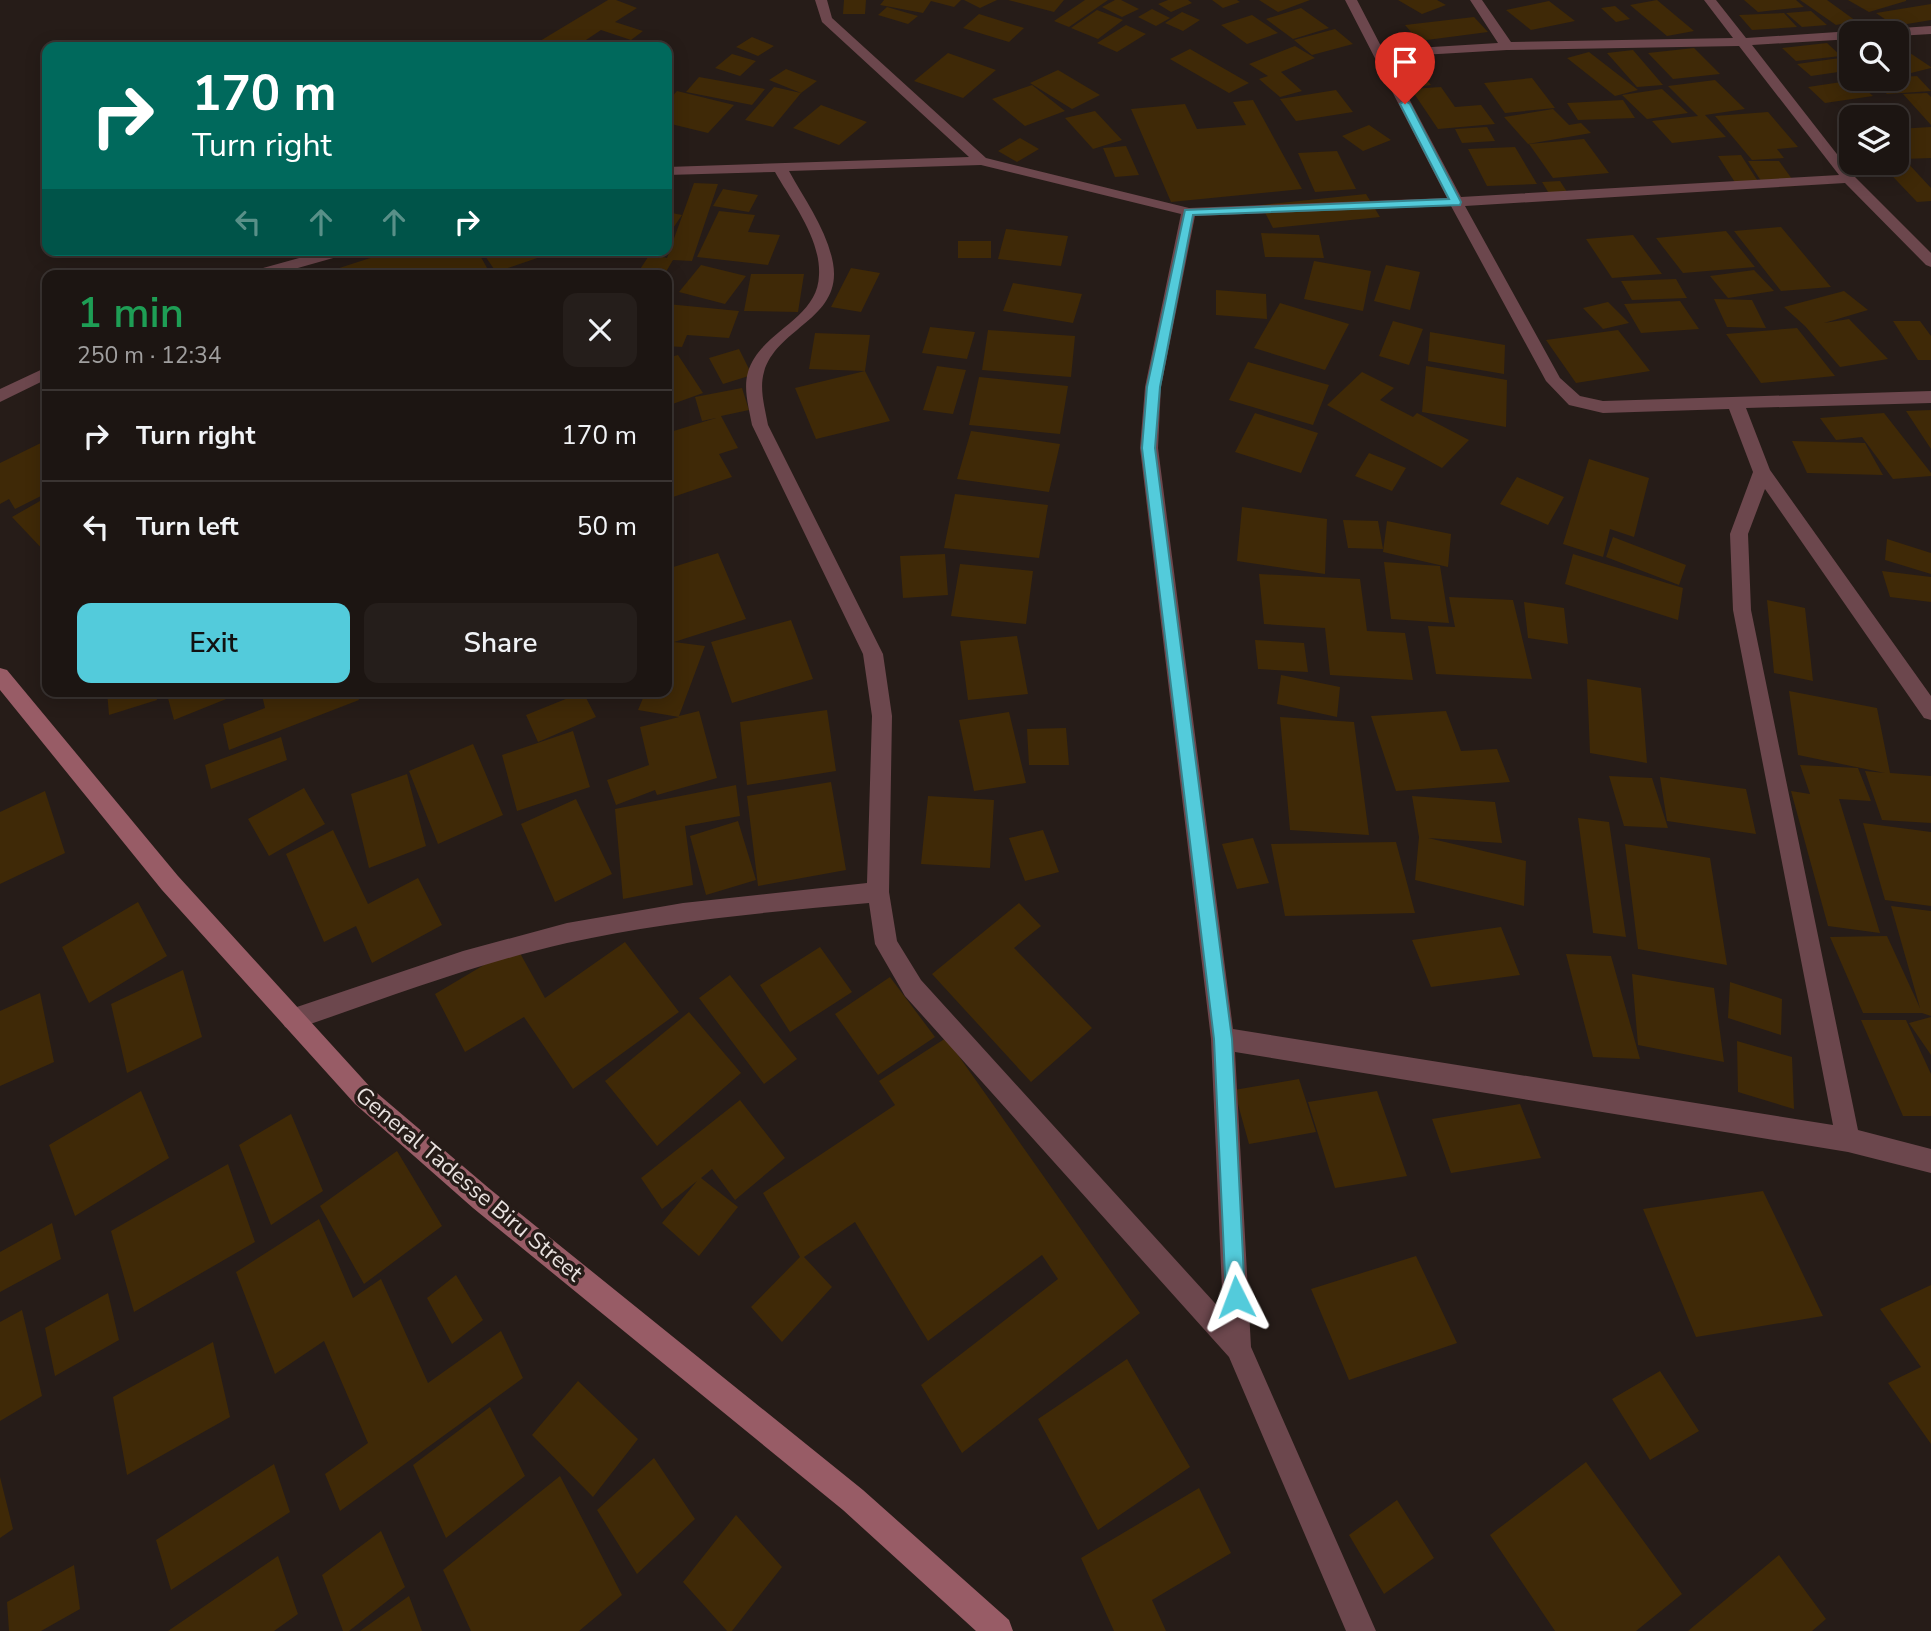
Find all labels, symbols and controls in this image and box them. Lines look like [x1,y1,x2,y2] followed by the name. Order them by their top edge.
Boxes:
[1839,21,1909,175] map controls
[1839,21,1909,91] button: search
[1375,32,1435,104] pin
[1386,43,1424,81] icon: arrive
[192,60,336,127] text: 170 m
[77,70,168,161] icon: right
[1839,105,1909,175] button: layers
[192,124,332,167] text: Turn right
[229,203,267,241] icon: left
[302,203,340,241] icon: ahead
[375,203,413,241] icon: ahead
[448,203,486,241] icon: right
[77,285,184,342] text: 1 min
[563,293,637,367] button: close
[77,340,222,371] text: 250 m · 12:34
[77,417,115,455] icon: right
[136,418,255,453] text: Turn right
[561,418,637,453] text: 170 m
[77,508,115,546] icon: left
[136,509,239,544] text: Turn left
[577,509,637,544] text: 50 m
[77,603,350,683] button: Exit
[364,603,637,683] button: Share
[349,1080,590,1289] street label: General Tadesse Biru Street
[1199,1260,1273,1334] position arrow

